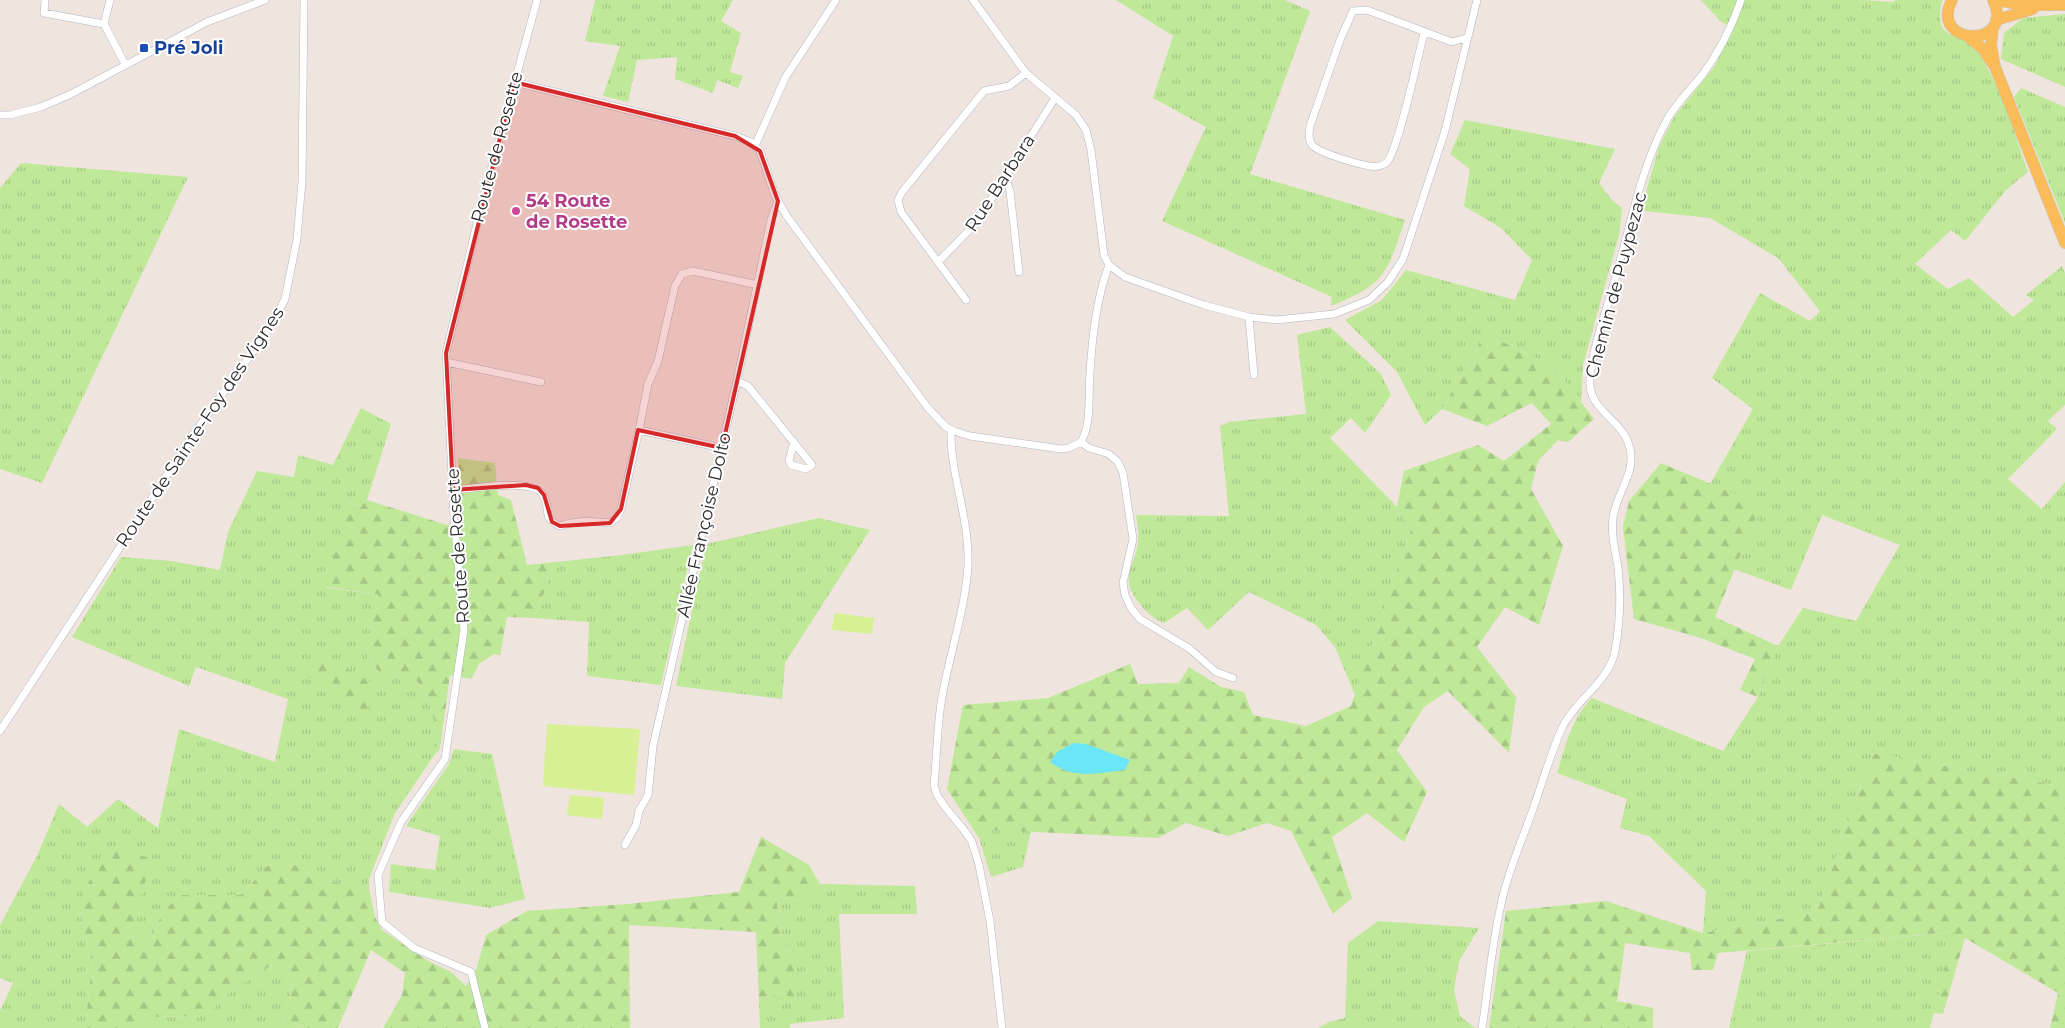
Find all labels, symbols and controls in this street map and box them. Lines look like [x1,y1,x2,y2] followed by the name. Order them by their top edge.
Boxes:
[154,37,223,59] place label: Pré Joli
[138,42,150,54] marker: Pré Joli
[466,69,528,225] street label: Route de Rosette
[960,130,1040,236] street label: Rue Barbara
[1581,189,1651,381] street label: Chemin de Puypezac
[526,190,627,233] place label: 54 Route de Rosette
[510,205,522,217] marker: 54 Route de Rosette
[111,303,289,551] street label: Route de Sainte-Foy des Vignes
[672,430,736,620] street label: Allée Françoise Dolto
[442,468,474,624] street label: Route de Rosette

